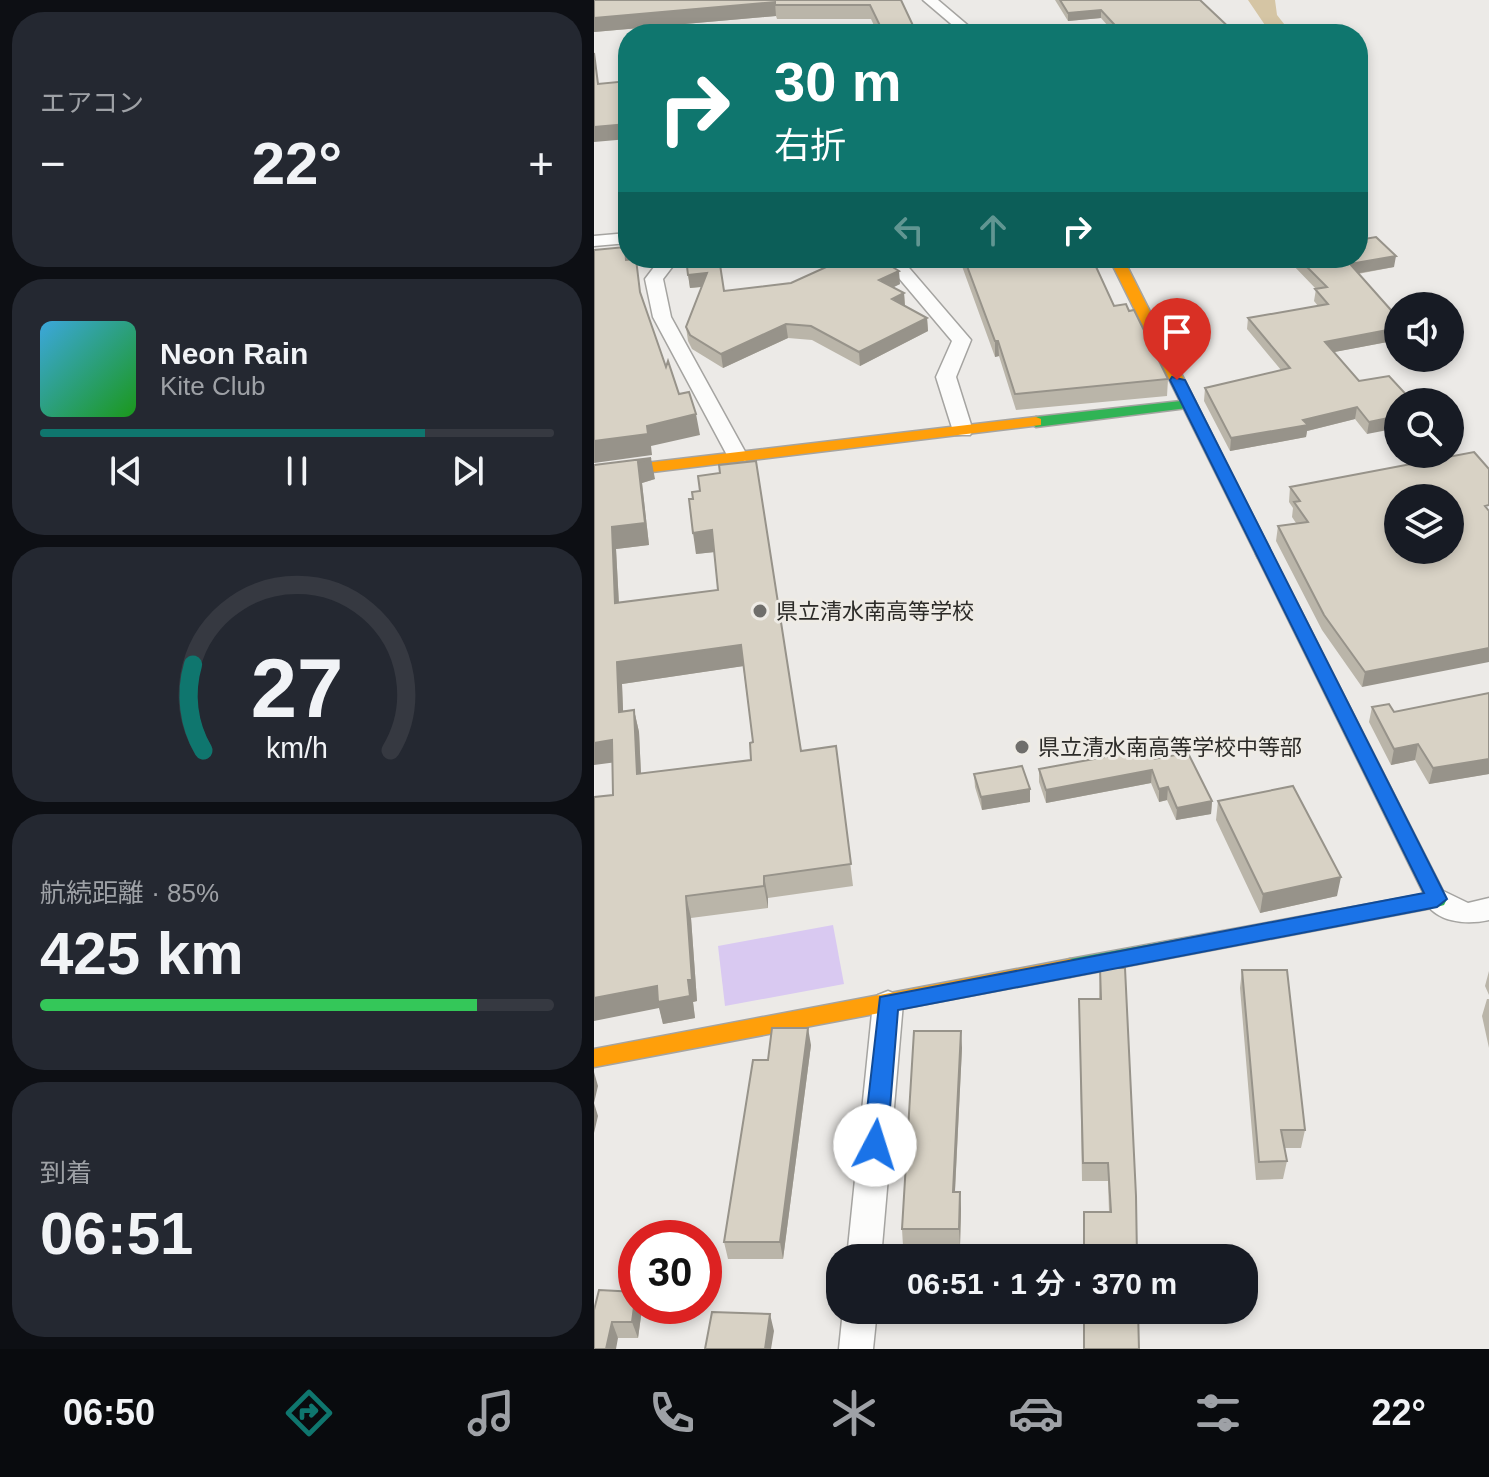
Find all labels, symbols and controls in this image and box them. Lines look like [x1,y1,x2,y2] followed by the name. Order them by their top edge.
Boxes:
[774,50,902,113] text: 30 m
[642,56,746,160] icon: right
[40,88,144,118] text: エアコン
[774,125,846,166] text: 右折
[252,130,342,197] text: 22°
[40,139,66,188] text: −
[528,139,554,188] text: +
[887,208,931,252] icon: left
[971,208,1015,252] icon: ahead
[1055,208,1099,252] icon: right
[1384,292,1464,564] map controls
[1384,292,1464,372] button: sound
[1143,298,1211,380] pin
[1155,310,1199,354] icon: arrive
[160,337,308,370] text: Neon Rain
[160,371,266,401] text: Kite Club
[1384,388,1464,468] button: search
[104,449,148,493] icon: previous
[275,449,319,493] icon: pause
[446,449,490,493] icon: next
[1384,484,1464,564] button: layers
[776,599,974,624] place label: 県立清水南高等学校
[751,602,769,620] marker: 県立清水南高等学校
[251,641,343,734] text: 27
[266,732,328,764] text: km/h
[1038,735,1302,760] place label: 県立清水南高等学校中等部
[1013,738,1031,756] marker: 県立清水南高等学校中等部
[40,878,219,908] text: 航続距離 · 85%
[40,920,244,987] text: 425 km
[833,1103,917,1187] position arrow
[40,1158,92,1188] text: 到着
[40,1200,193,1267] text: 06:51
[618,1220,722,1324] speed limit sign: 30
[907,1267,1177,1300] text: 06:51 · 1 分 · 370 m
[281,1385,337,1441] icon: directions
[463,1385,519,1441] icon: music
[644,1385,700,1441] icon: phone
[826,1385,882,1441] icon: climate
[1008,1385,1064,1441] icon: car
[1190,1385,1246,1441] icon: filters
[63,1392,155,1433] text: 06:50
[1372,1392,1426,1433] text: 22°

